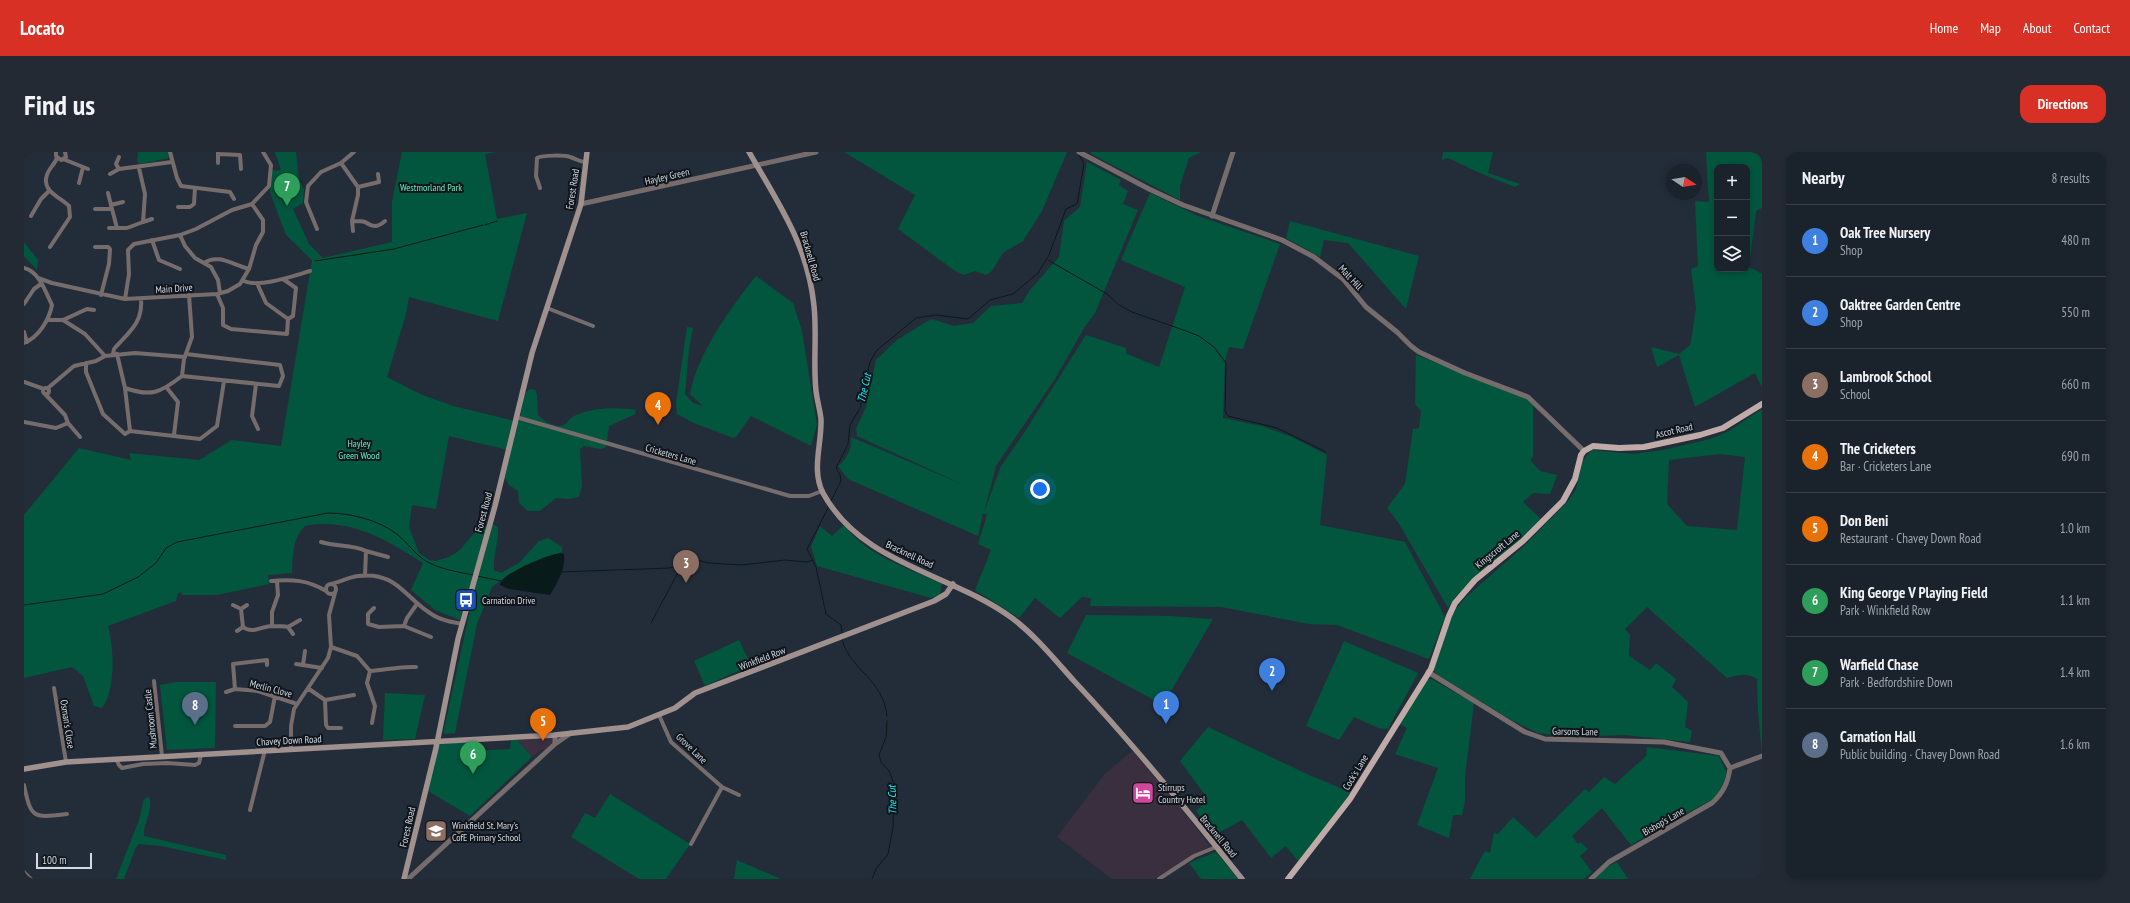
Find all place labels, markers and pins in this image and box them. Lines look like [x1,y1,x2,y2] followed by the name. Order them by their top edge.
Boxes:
[274,173,300,206] pin: 7
[645,392,671,425] pin: 4
[673,550,699,583] pin: 3
[453,587,479,613] bus stop icon: Carnation Drive
[482,594,536,607] place label: Carnation Drive
[1259,658,1285,691] pin: 2
[1153,691,1179,724] pin: 1
[182,692,208,725] pin: 8
[530,708,556,741] pin: 5
[460,741,486,774] pin: 6
[1130,780,1156,806] hotel icon: Stirrups Country Hotel
[1158,781,1206,806] place label: Stirrups Country Hotel
[423,818,449,844] school or university icon: Winkfield St. Mary's CofE Primary School
[452,819,521,844] place label: Winkfield St. Mary's CofE Primary School

